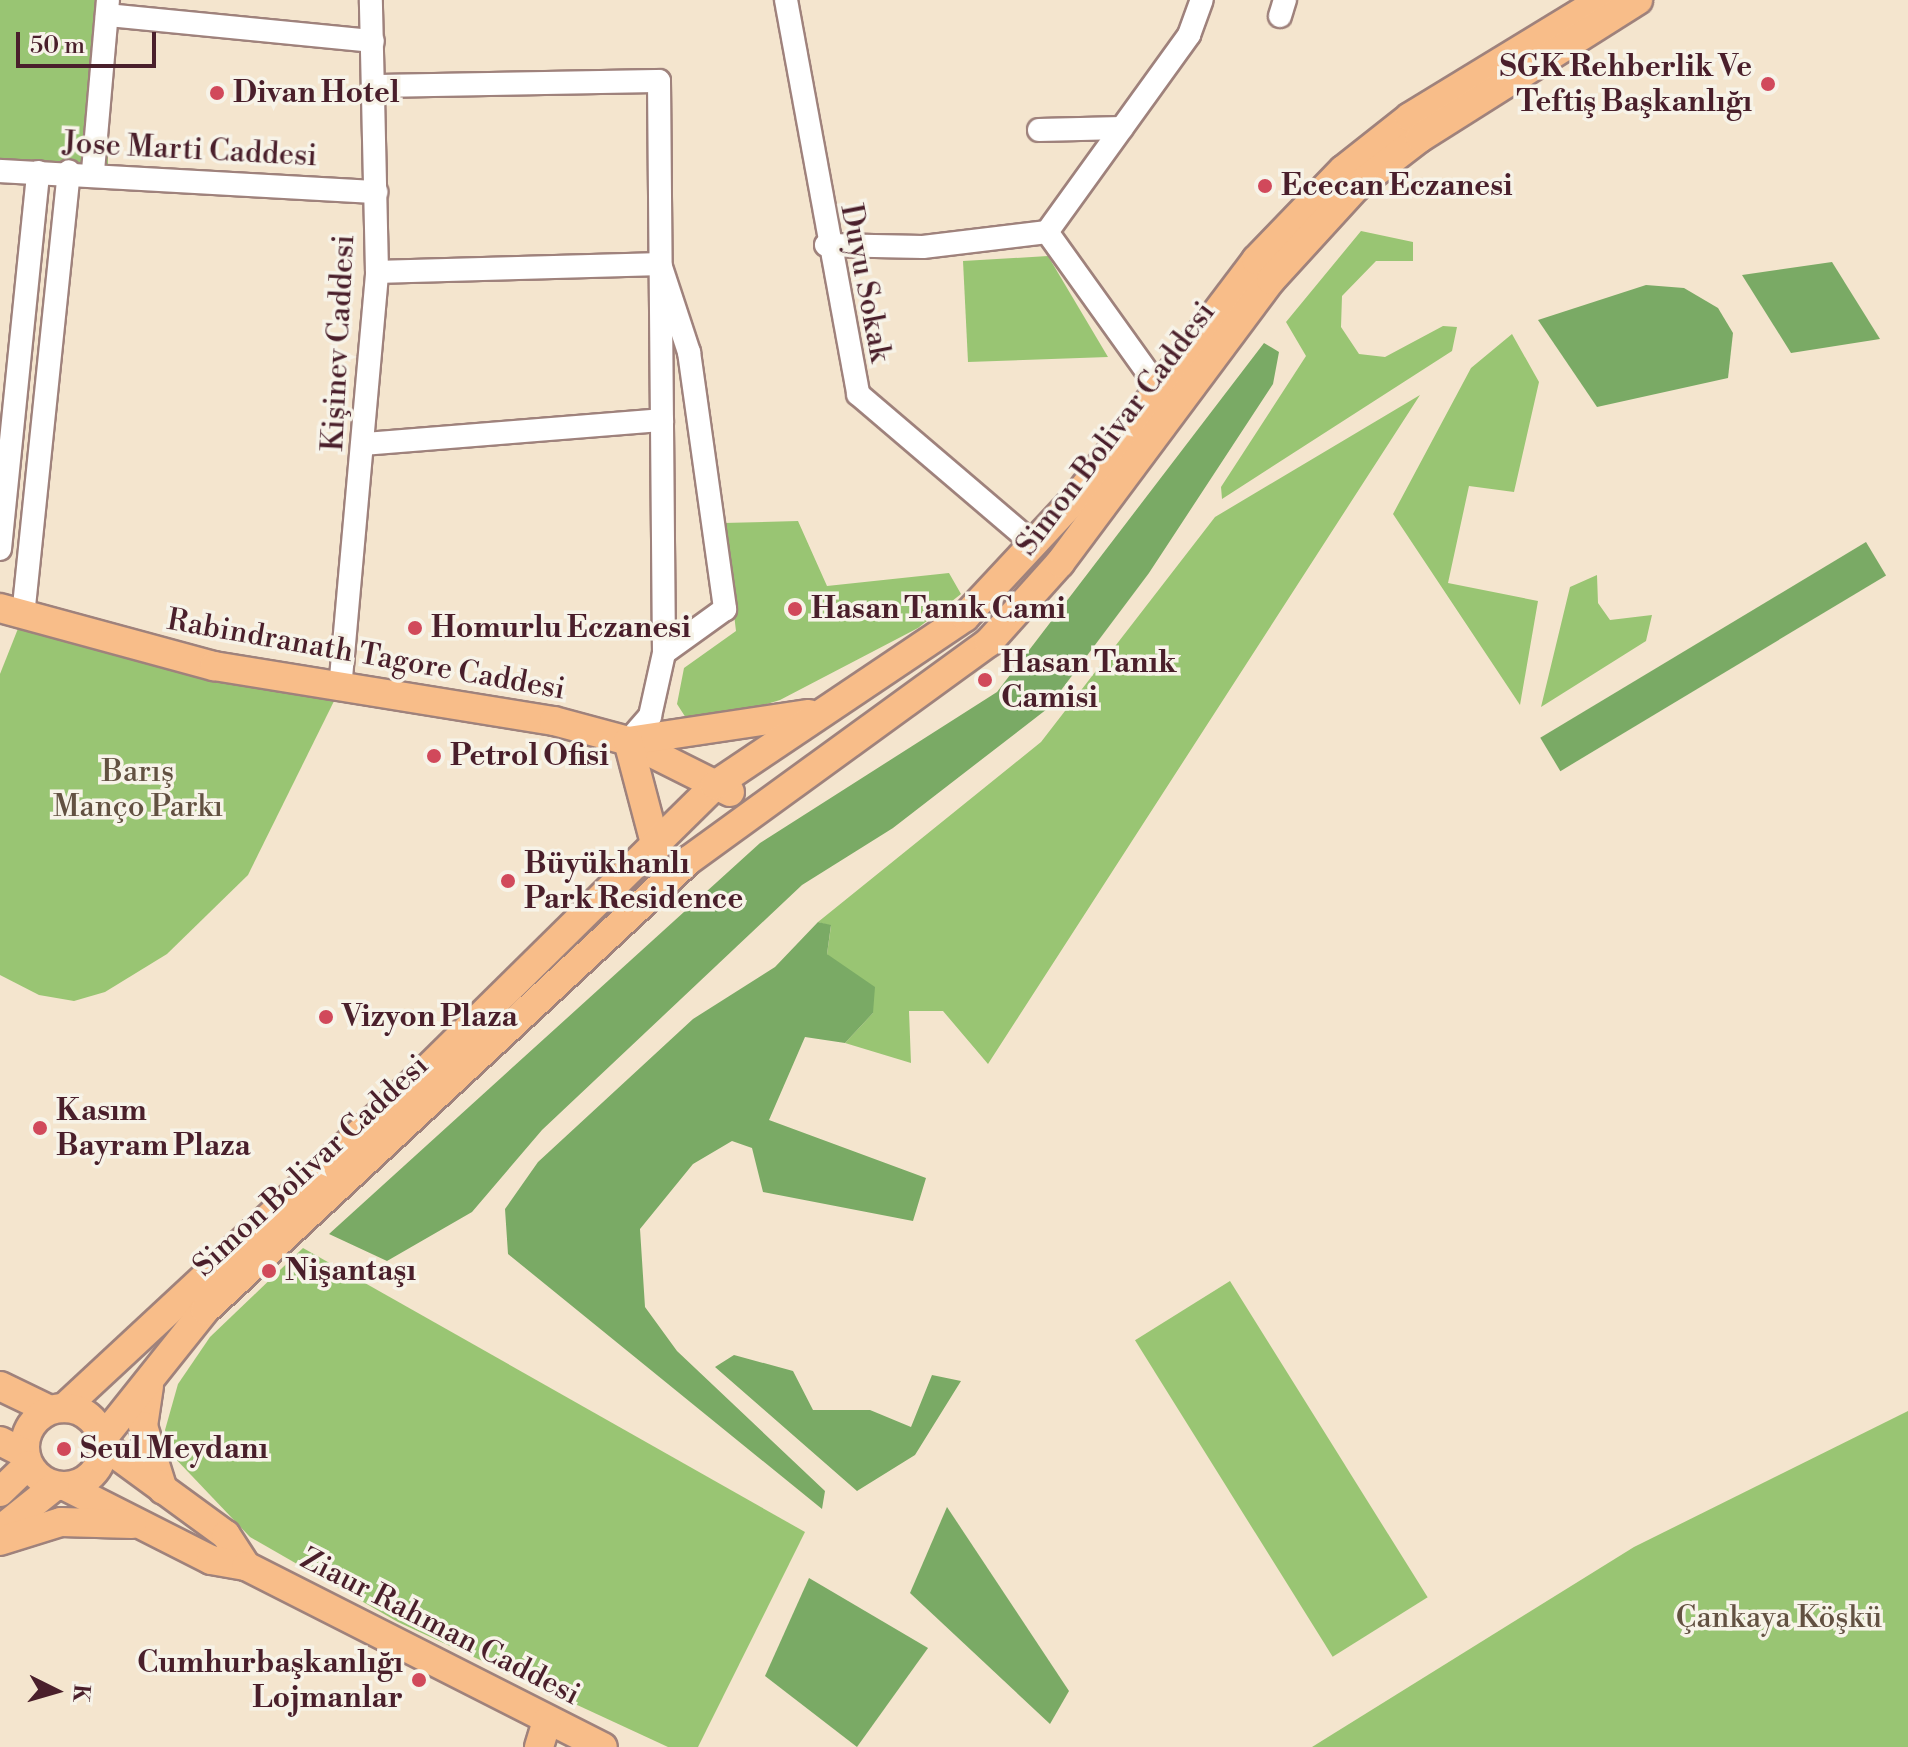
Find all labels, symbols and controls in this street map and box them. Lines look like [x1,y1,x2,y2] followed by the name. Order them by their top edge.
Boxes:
[20,16,160,66] scale bar
[30,31,85,61] text: 50 m
[1499,49,1752,120] place label: SGK Rehberlik Ve Teftiş Başkanlığı
[233,75,400,111] place label: Divan Hotel
[1759,75,1777,93] marker: SGK Rehberlik Ve Teftiş Başkanlığı
[208,84,226,102] marker: Divan Hotel
[62,125,318,175] street label: Jose Marti Caddesi
[1281,168,1513,204] place label: Ececan Eczanesi
[1256,177,1274,195] marker: Ececan Eczanesi
[832,201,898,365] street label: Duyu Sokak
[315,234,363,452] street label: Kişinev Caddesi
[1009,295,1223,563] street label: Simon Bolivar Caddesi
[811,591,1066,627] place label: Hasan Tanık Cami
[786,600,804,618] marker: Hasan Tanık Cami
[164,602,568,708] street label: Rabindranath Tagore Caddesi
[431,610,691,646] place label: Homurlu Eczanesi
[406,619,424,637] marker: Homurlu Eczanesi
[1001,645,1177,716] place label: Hasan Tanık Camisi
[976,671,994,689] marker: Hasan Tanık Camisi
[450,738,609,774] place label: Petrol Ofisi
[425,747,443,765] marker: Petrol Ofisi
[53,754,223,824] park label: Barış Manço Parkı
[524,846,743,916] place label: Büyükhanlı Park Residence
[499,872,517,890] marker: Büyükhanlı Park Residence
[342,999,518,1035] place label: Vizyon Plaza
[317,1008,335,1026] marker: Vizyon Plaza
[186,1048,436,1284] street label: Simon Bolivar Caddesi
[56,1093,251,1164] place label: Kasım Bayram Plaza
[31,1119,49,1137] marker: Kasım Bayram Plaza
[285,1253,416,1289] place label: Nişantaşı
[260,1262,278,1280] marker: Nişantaşı
[80,1431,268,1467] place label: Seul Meydanı
[55,1440,73,1458] marker: Seul Meydanı
[294,1541,586,1713] street label: Ziaur Rahman Caddesi
[1676,1600,1882,1636] park label: Çankaya Köşkü
[137,1645,403,1716] place label: Cumhurbaşkanlığı Lojmanlar
[16,1651,96,1731] north arrow
[410,1671,428,1689] marker: Cumhurbaşkanlığı Lojmanlar
[66,1683,95,1703] text: K

